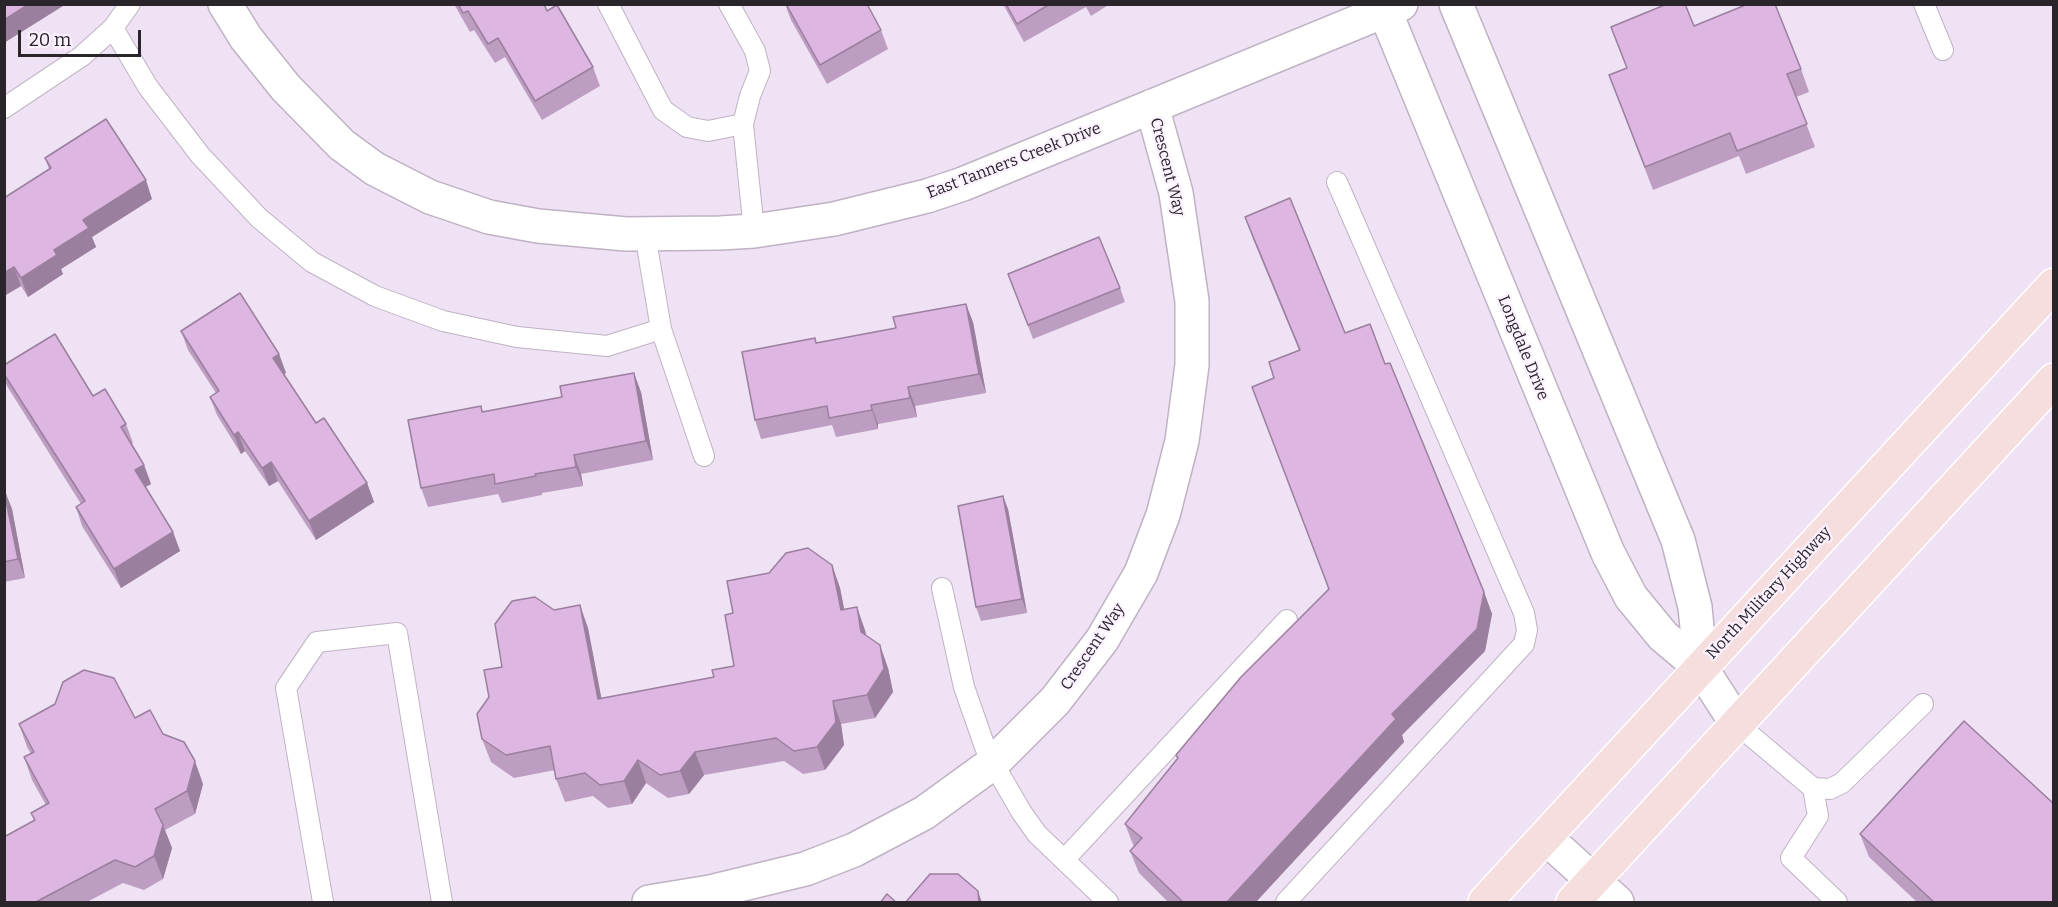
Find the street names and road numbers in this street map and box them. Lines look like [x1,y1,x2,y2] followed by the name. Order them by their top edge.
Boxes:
[1146,116,1188,218] street label: Crescent Way
[924,119,1104,203] street label: East Tanners Creek Drive
[1493,293,1553,403] street label: Longdale Drive
[1703,523,1835,663] street label: North Military Highway
[1057,600,1129,694] street label: Crescent Way

